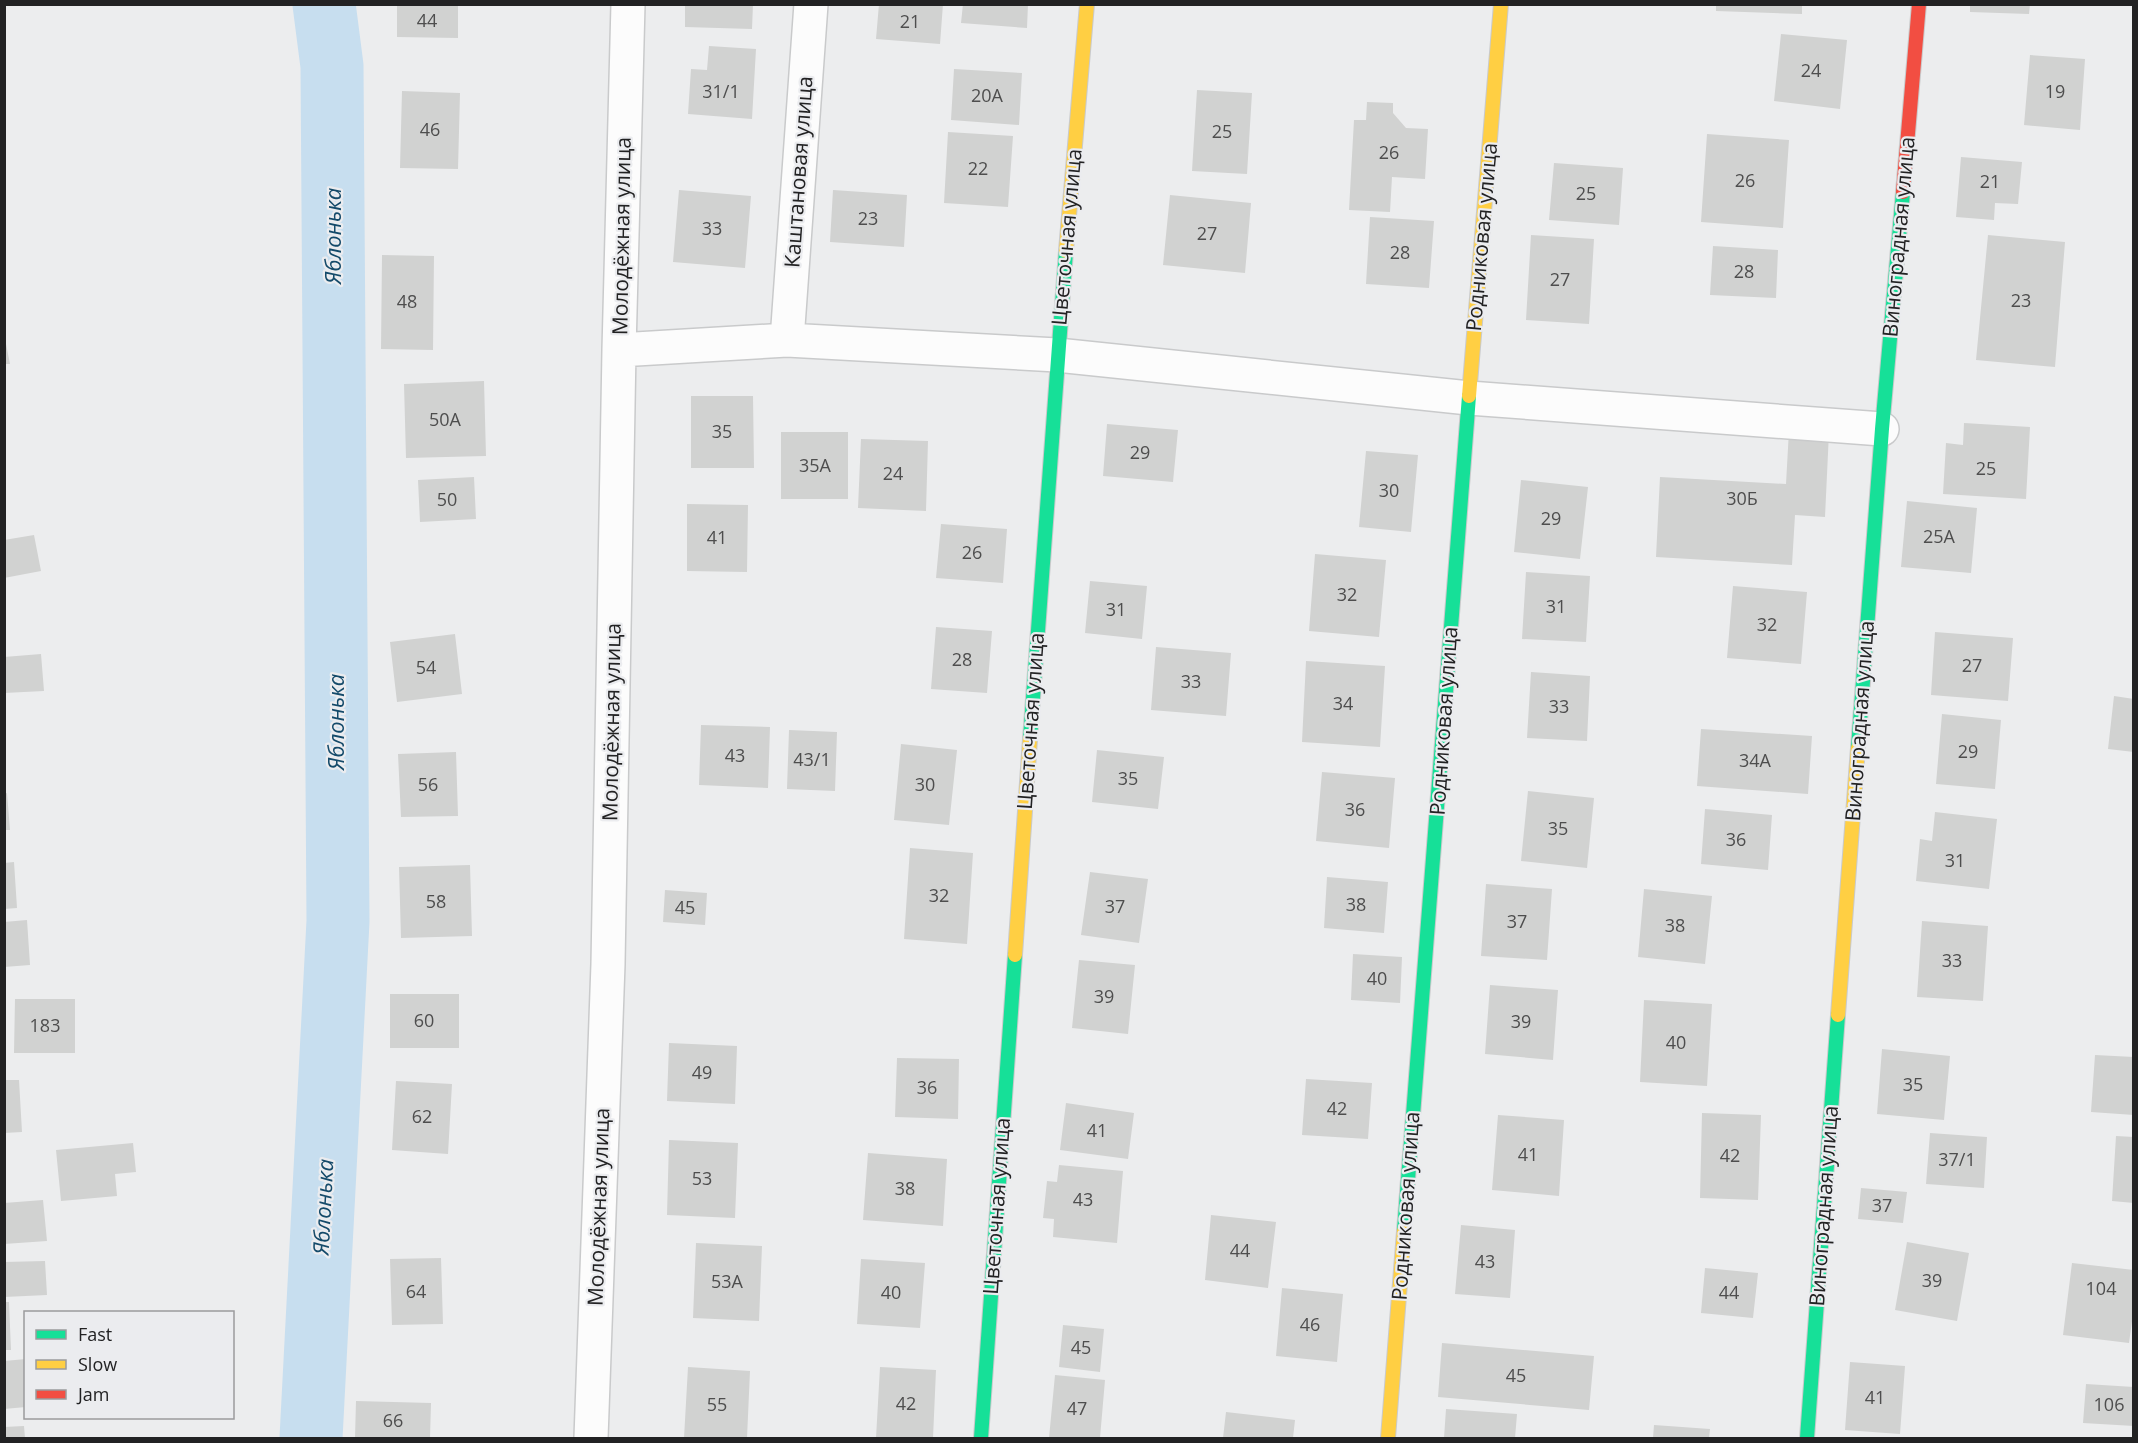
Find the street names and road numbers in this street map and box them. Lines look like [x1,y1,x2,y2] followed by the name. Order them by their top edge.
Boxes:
[777,75,819,269] street label: Каштановая улица
[1875,135,1921,338] street label: Виноградная улица
[605,137,637,335] street label: Молодёжная улица
[1459,142,1503,332] street label: Родниковая улица
[1044,147,1088,326] street label: Цветочная улица
[1838,620,1880,822] street label: Виноградная улица
[595,623,627,821] street label: Молодёжная улица
[1422,626,1464,816] street label: Родниковая улица
[1010,631,1050,810] street label: Цветочная улица
[1802,1105,1844,1307] street label: Виноградная улица
[581,1107,615,1307] street label: Молодёжная улица
[1384,1111,1426,1301] street label: Родниковая улица
[976,1116,1016,1295] street label: Цветочная улица

